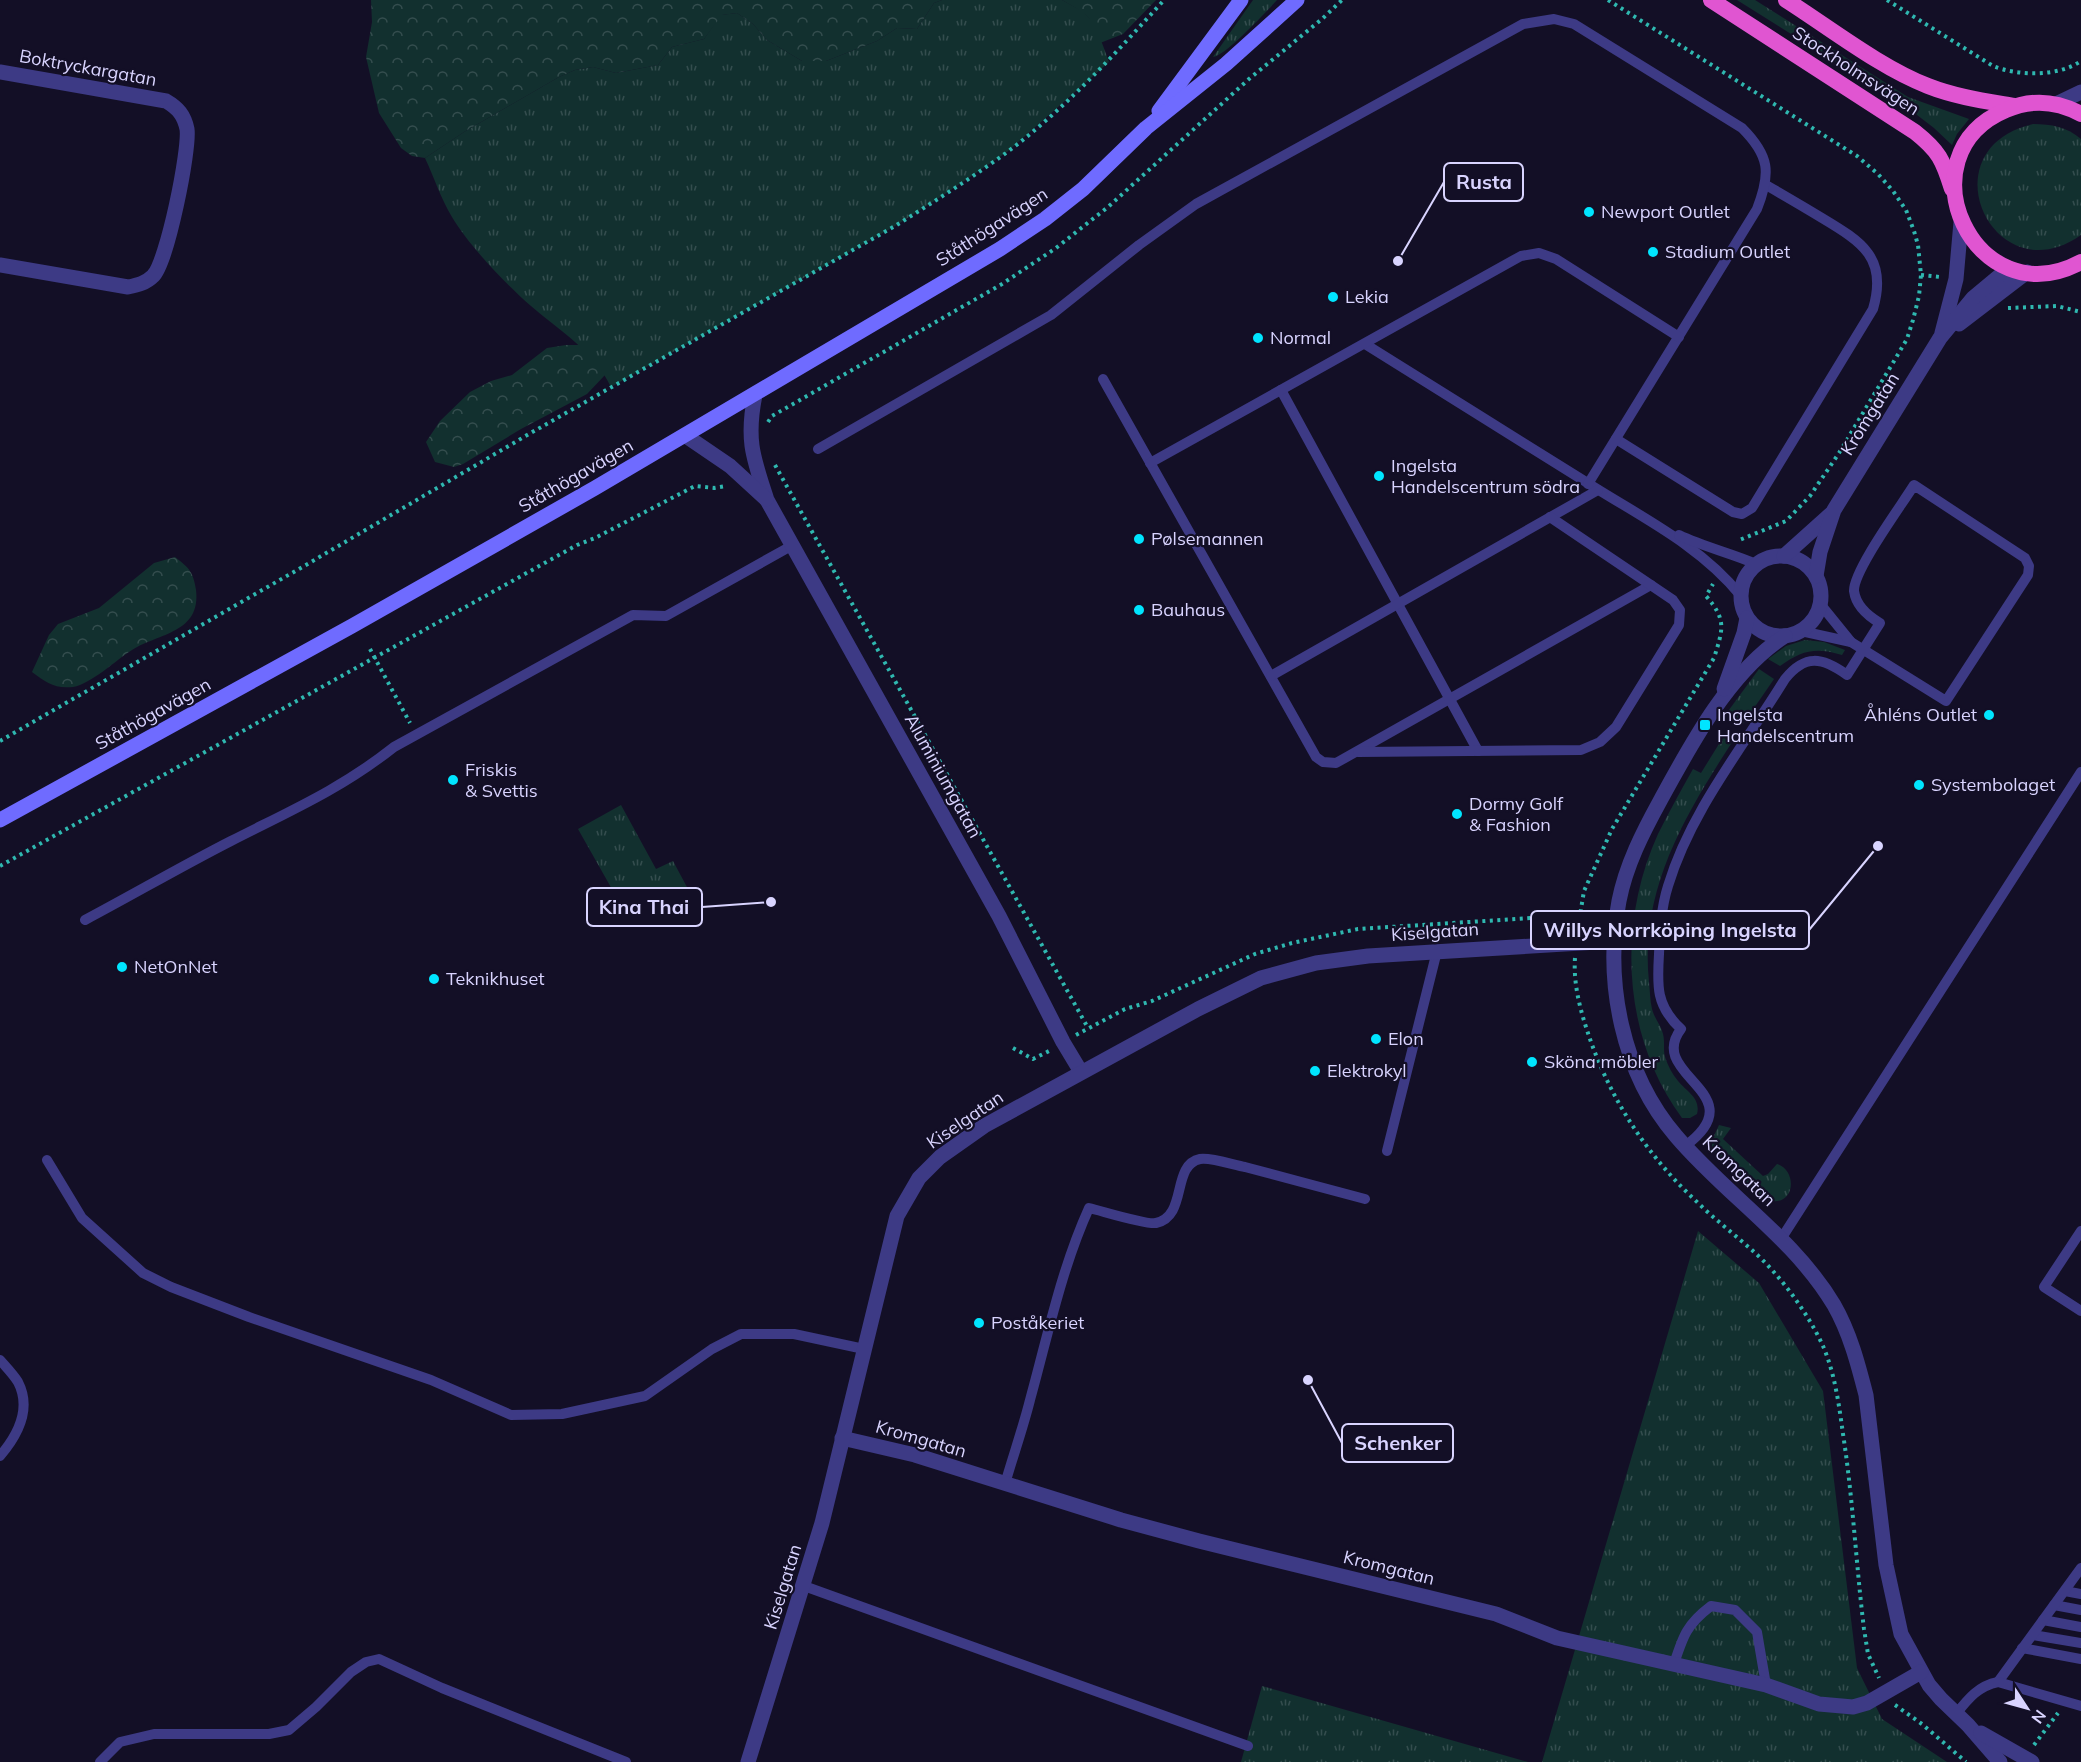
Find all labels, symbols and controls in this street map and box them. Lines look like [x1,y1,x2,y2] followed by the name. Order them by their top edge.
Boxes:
[1788,21,1924,120] street label: Stockholmsvägen
[18,44,159,91] street label: Boktryckargatan
[1444,163,1523,201] callout: Rusta
[1456,169,1512,194] text: Rusta
[932,182,1052,271] street label: Ståthögavägen
[1601,200,1730,223] place label: Newport Outlet
[1582,205,1596,219] marker: Newport Outlet
[1665,240,1790,263] place label: Stadium Outlet
[1646,245,1660,259] marker: Stadium Outlet
[1345,285,1389,308] place label: Lekia
[1326,290,1340,304] marker: Lekia
[1270,326,1331,349] place label: Normal
[1251,331,1265,345] marker: Normal
[1835,368,1904,459] street label: Kromgatan
[514,433,637,518] street label: Ståthögavägen
[1391,454,1580,498] place label: Ingelsta Handelscentrum södra
[1372,469,1386,483] marker: Ingelsta Handelscentrum södra
[1151,527,1264,550] place label: Pølsemannen
[1132,532,1146,546] marker: Pølsemannen
[1151,598,1225,621] place label: Bauhaus
[1132,603,1146,617] marker: Bauhaus
[91,672,215,755] street label: Ståthögavägen
[1717,703,1854,747] place label: Ingelsta Handelscentrum
[1864,703,1977,726] place label: Åhléns Outlet
[1982,708,1996,722] marker: Åhléns Outlet
[900,710,987,842] street label: Aluminiumgatan
[1698,718,1712,732] marker: Ingelsta Handelscentrum
[465,758,538,802] place label: Friskis & Svettis
[446,773,460,787] marker: Friskis & Svettis
[1931,773,2055,796] place label: Systembolaget
[1912,778,1926,792] marker: Systembolaget
[1469,792,1564,836] place label: Dormy Golf & Fashion
[1450,807,1464,821] marker: Dormy Golf & Fashion
[587,888,702,926] callout: Kina Thai
[599,894,689,919] text: Kina Thai
[1531,911,1809,949] callout: Willys Norrköping Ingelsta
[1390,917,1480,946] street label: Kiselgatan
[1543,917,1797,942] text: Willys Norrköping Ingelsta
[134,955,218,978] place label: NetOnNet
[115,960,129,974] marker: NetOnNet
[446,967,545,990] place label: Teknikhuset
[427,972,441,986] marker: Teknikhuset
[1388,1027,1424,1050] place label: Elon
[1369,1032,1383,1046] marker: Elon
[1544,1050,1659,1073] place label: Sköna möbler
[1525,1055,1539,1069] marker: Sköna möbler
[1327,1059,1407,1082] place label: Elektrokyl
[1308,1064,1322,1078] marker: Elektrokyl
[922,1085,1008,1154] street label: Kiselgatan
[1698,1130,1781,1211] street label: Kromgatan
[991,1311,1084,1334] place label: Poståkeriet
[972,1316,986,1330] marker: Poståkeriet
[873,1415,969,1462] street label: Kromgatan
[1342,1424,1453,1462] callout: Schenker
[1354,1430,1442,1455] text: Schenker
[759,1541,806,1632] street label: Kiselgatan
[1341,1545,1437,1590] street label: Kromgatan
[1997,1678,2057,1738] north arrow
[2027,1706,2051,1728] text: N

